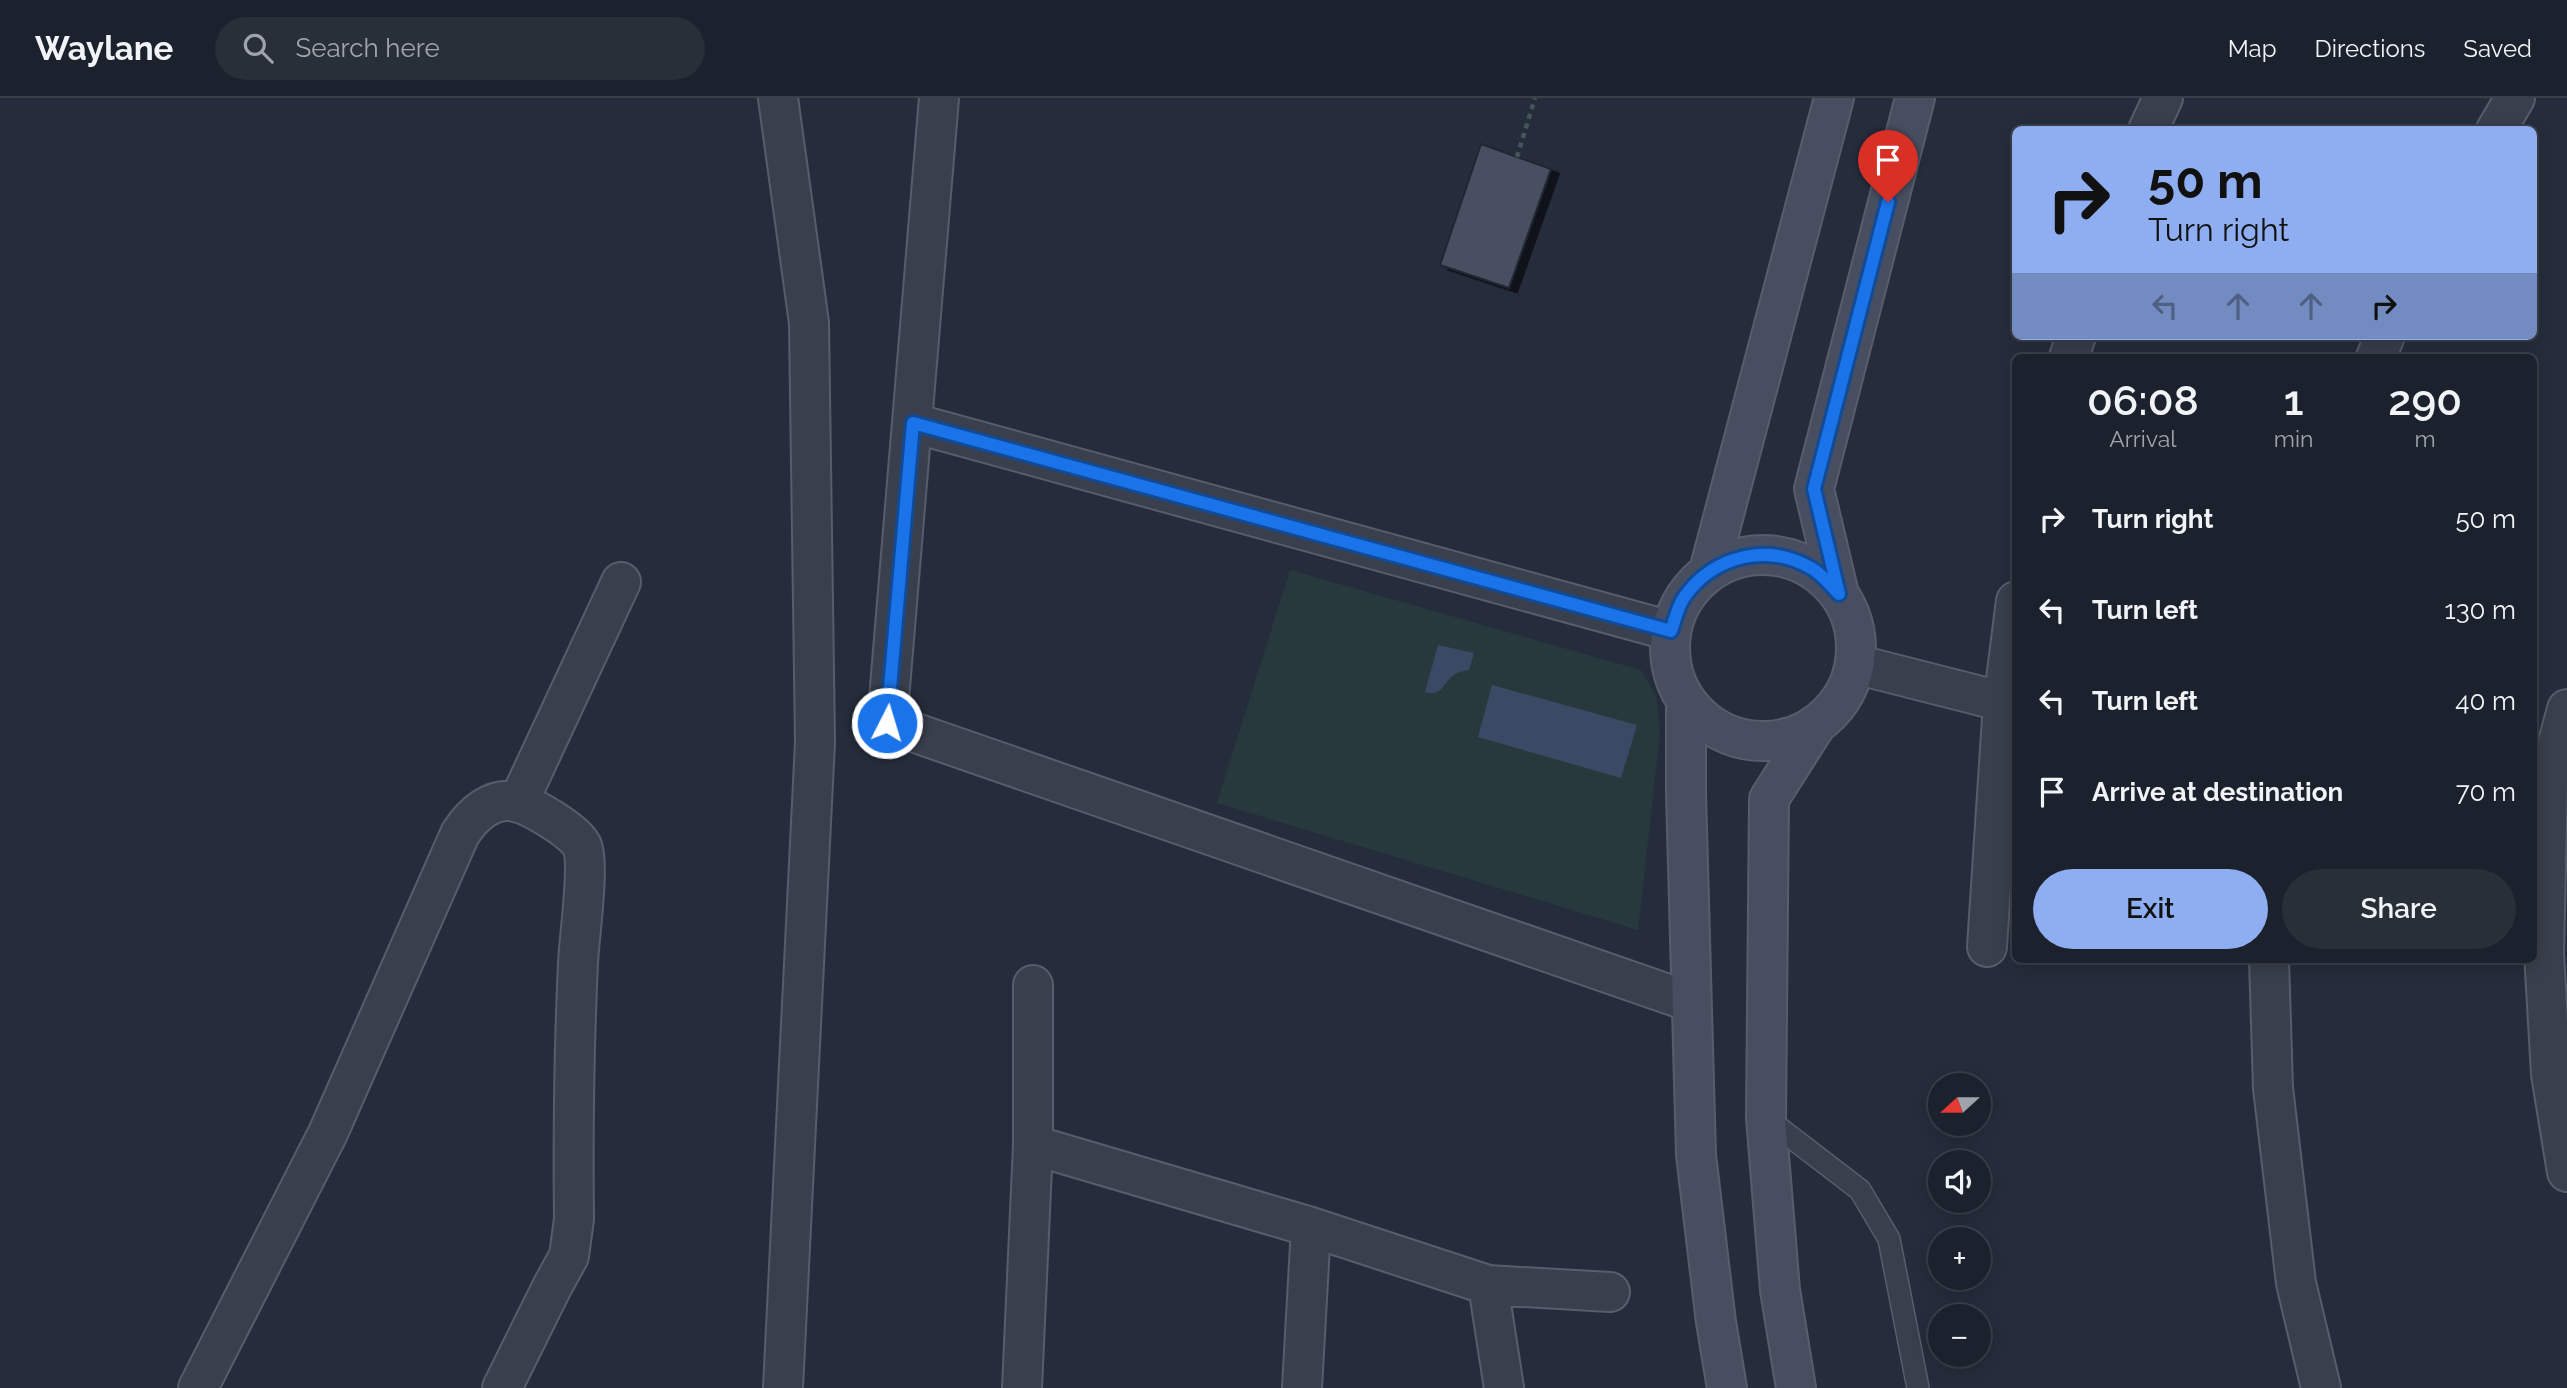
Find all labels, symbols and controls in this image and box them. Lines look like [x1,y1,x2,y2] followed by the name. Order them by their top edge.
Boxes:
[215,17,705,80] search box
[35,29,173,68] text: Waylane
[239,29,277,67] icon: search
[295,33,440,63] text: Search here
[2228,34,2277,63] text: Map
[2315,34,2425,63] text: Directions
[2463,34,2532,63] text: Saved
[1858,130,1918,202] pin
[1869,141,1907,179] icon: arrive
[2148,152,2263,209] text: 50 m
[2033,154,2124,245] icon: right
[2148,211,2289,248] text: Turn right
[2146,287,2184,325] icon: left
[2219,287,2257,325] icon: ahead
[2292,287,2330,325] icon: ahead
[2365,287,2403,325] icon: right
[2087,376,2199,425] text: 06:08
[2284,376,2303,425] text: 1
[2388,376,2462,425] text: 290
[2109,425,2177,452] text: Arrival
[2274,425,2313,452] text: min
[2415,425,2436,452] text: m
[2033,500,2071,538] icon: right
[2092,504,2213,534] text: Turn right
[2455,504,2516,534] text: 50 m
[2033,591,2071,629] icon: left
[2092,595,2198,625] text: Turn left
[2445,595,2516,625] text: 130 m
[2033,682,2071,720] icon: left
[850,686,924,760] position arrow
[2092,686,2198,716] text: Turn left
[2455,686,2516,716] text: 40 m
[2033,773,2071,811] icon: arrive
[2092,777,2343,807] text: Arrive at destination
[2456,777,2516,807] text: 70 m
[2033,869,2268,949] button: Exit
[2282,869,2516,949] button: Share
[1928,1073,1992,1136] north arrow
[1928,1073,1991,1367] map controls
[1928,1150,1991,1213] button: sound
[1928,1227,1991,1290] button: +
[1928,1304,1991,1367] button: −

